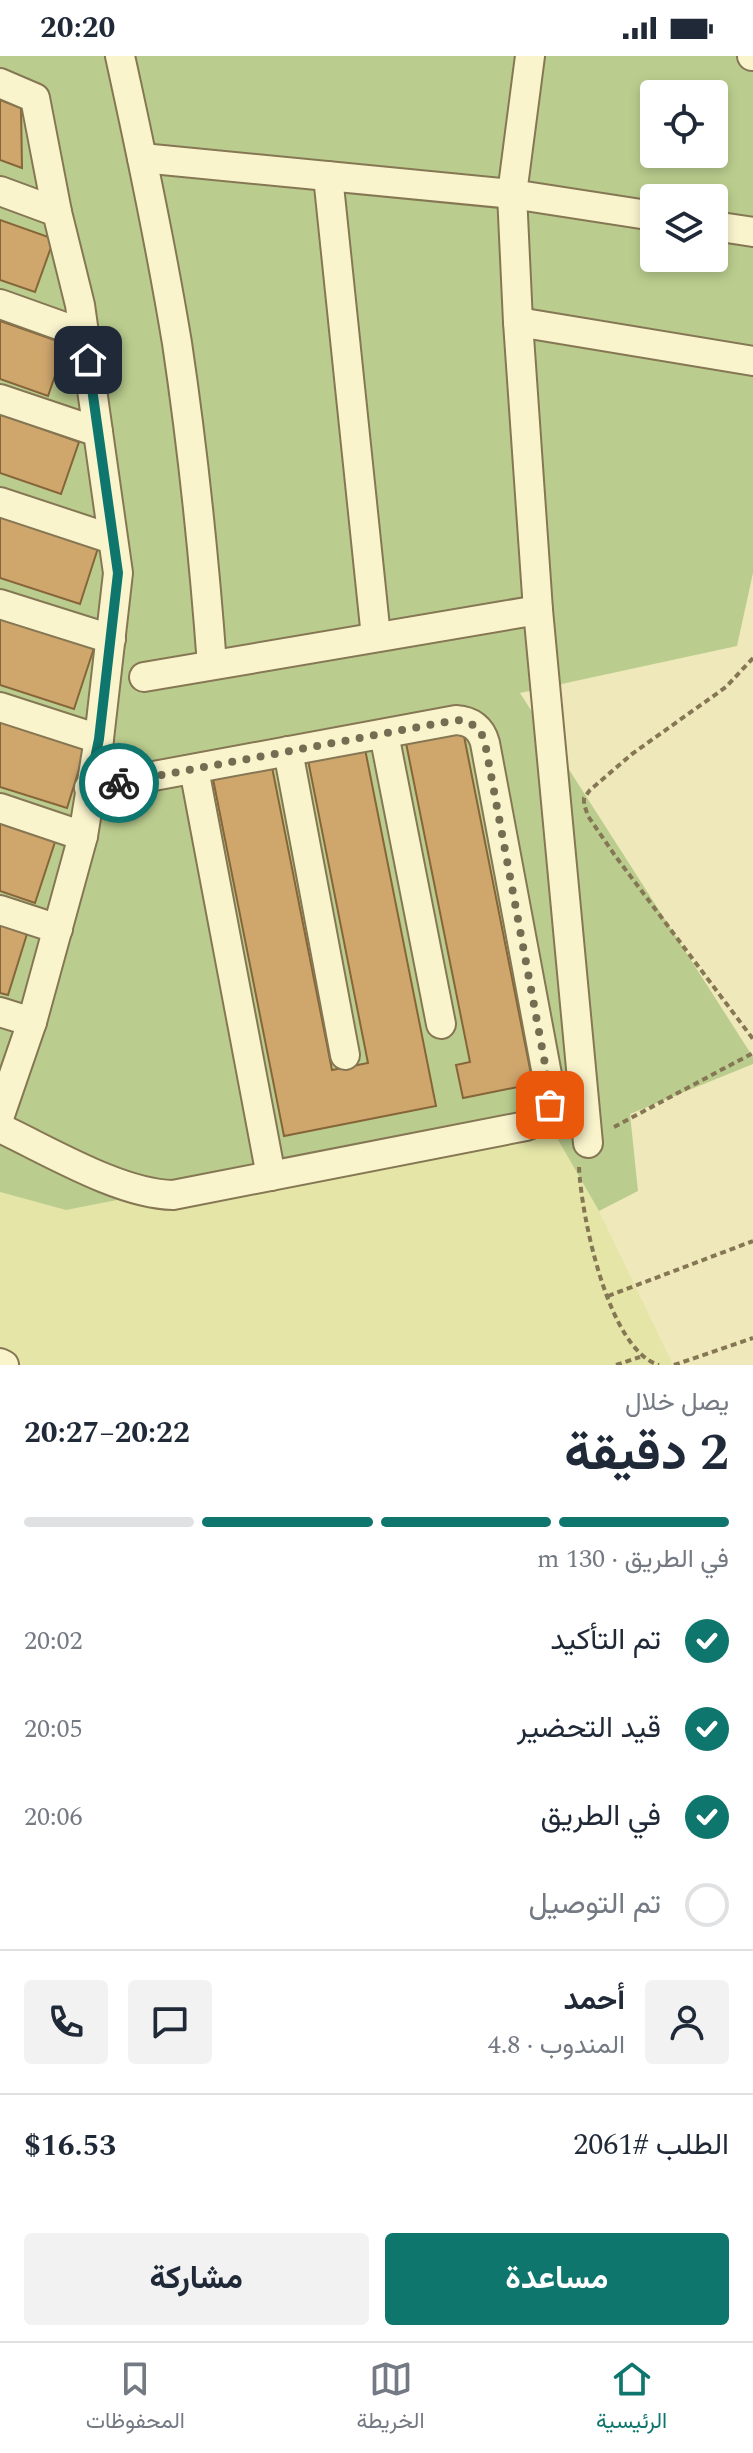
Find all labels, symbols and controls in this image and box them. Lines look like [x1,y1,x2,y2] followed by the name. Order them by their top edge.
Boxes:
[40,5,115,51] text: 20:20
[640,80,728,272] map controls
[640,80,728,168] button: locate
[640,184,728,272] button: layers
[54,326,122,394] pin
[66,338,110,382] icon: home
[79,743,159,823] courier
[97,761,141,805] icon: bike
[516,1071,584,1139] pin
[528,1083,572,1127] icon: bag
[625,1382,729,1422] text: يصل خلال
[24,1410,190,1456] text: 20:22–20:27
[564,1414,729,1493] text: 2 دقيقة
[537,1539,729,1579] text: في الطريق · 130 m
[550,1617,661,1663] text: تم التأكيد
[685,1619,729,1663] icon: check
[24,1621,83,1661] text: 20:02
[517,1705,661,1751] text: قيد التحضير
[685,1707,729,1751] icon: check
[24,1709,83,1749] text: 20:05
[540,1793,661,1839] text: في الطريق
[685,1795,729,1839] icon: check
[24,1797,83,1837] text: 20:06
[528,1881,661,1927] text: تم التوصيل
[563,1977,625,2023] text: أحمد
[24,1980,108,2064] button: phone
[128,1980,212,2064] button: chat
[645,1980,729,2064] button: person
[488,2025,625,2065] text: المندوب · 4.8
[573,2122,729,2168] text: الطلب #2061
[24,2123,116,2169] text: $16.53
[24,2233,369,2325] button: مشاركة
[385,2233,729,2325] button: مساعدة
[86,2357,185,2440] tab: المحفوظات
[356,2357,425,2440] tab: الخريطة
[596,2357,667,2440] tab: الرئيسية

